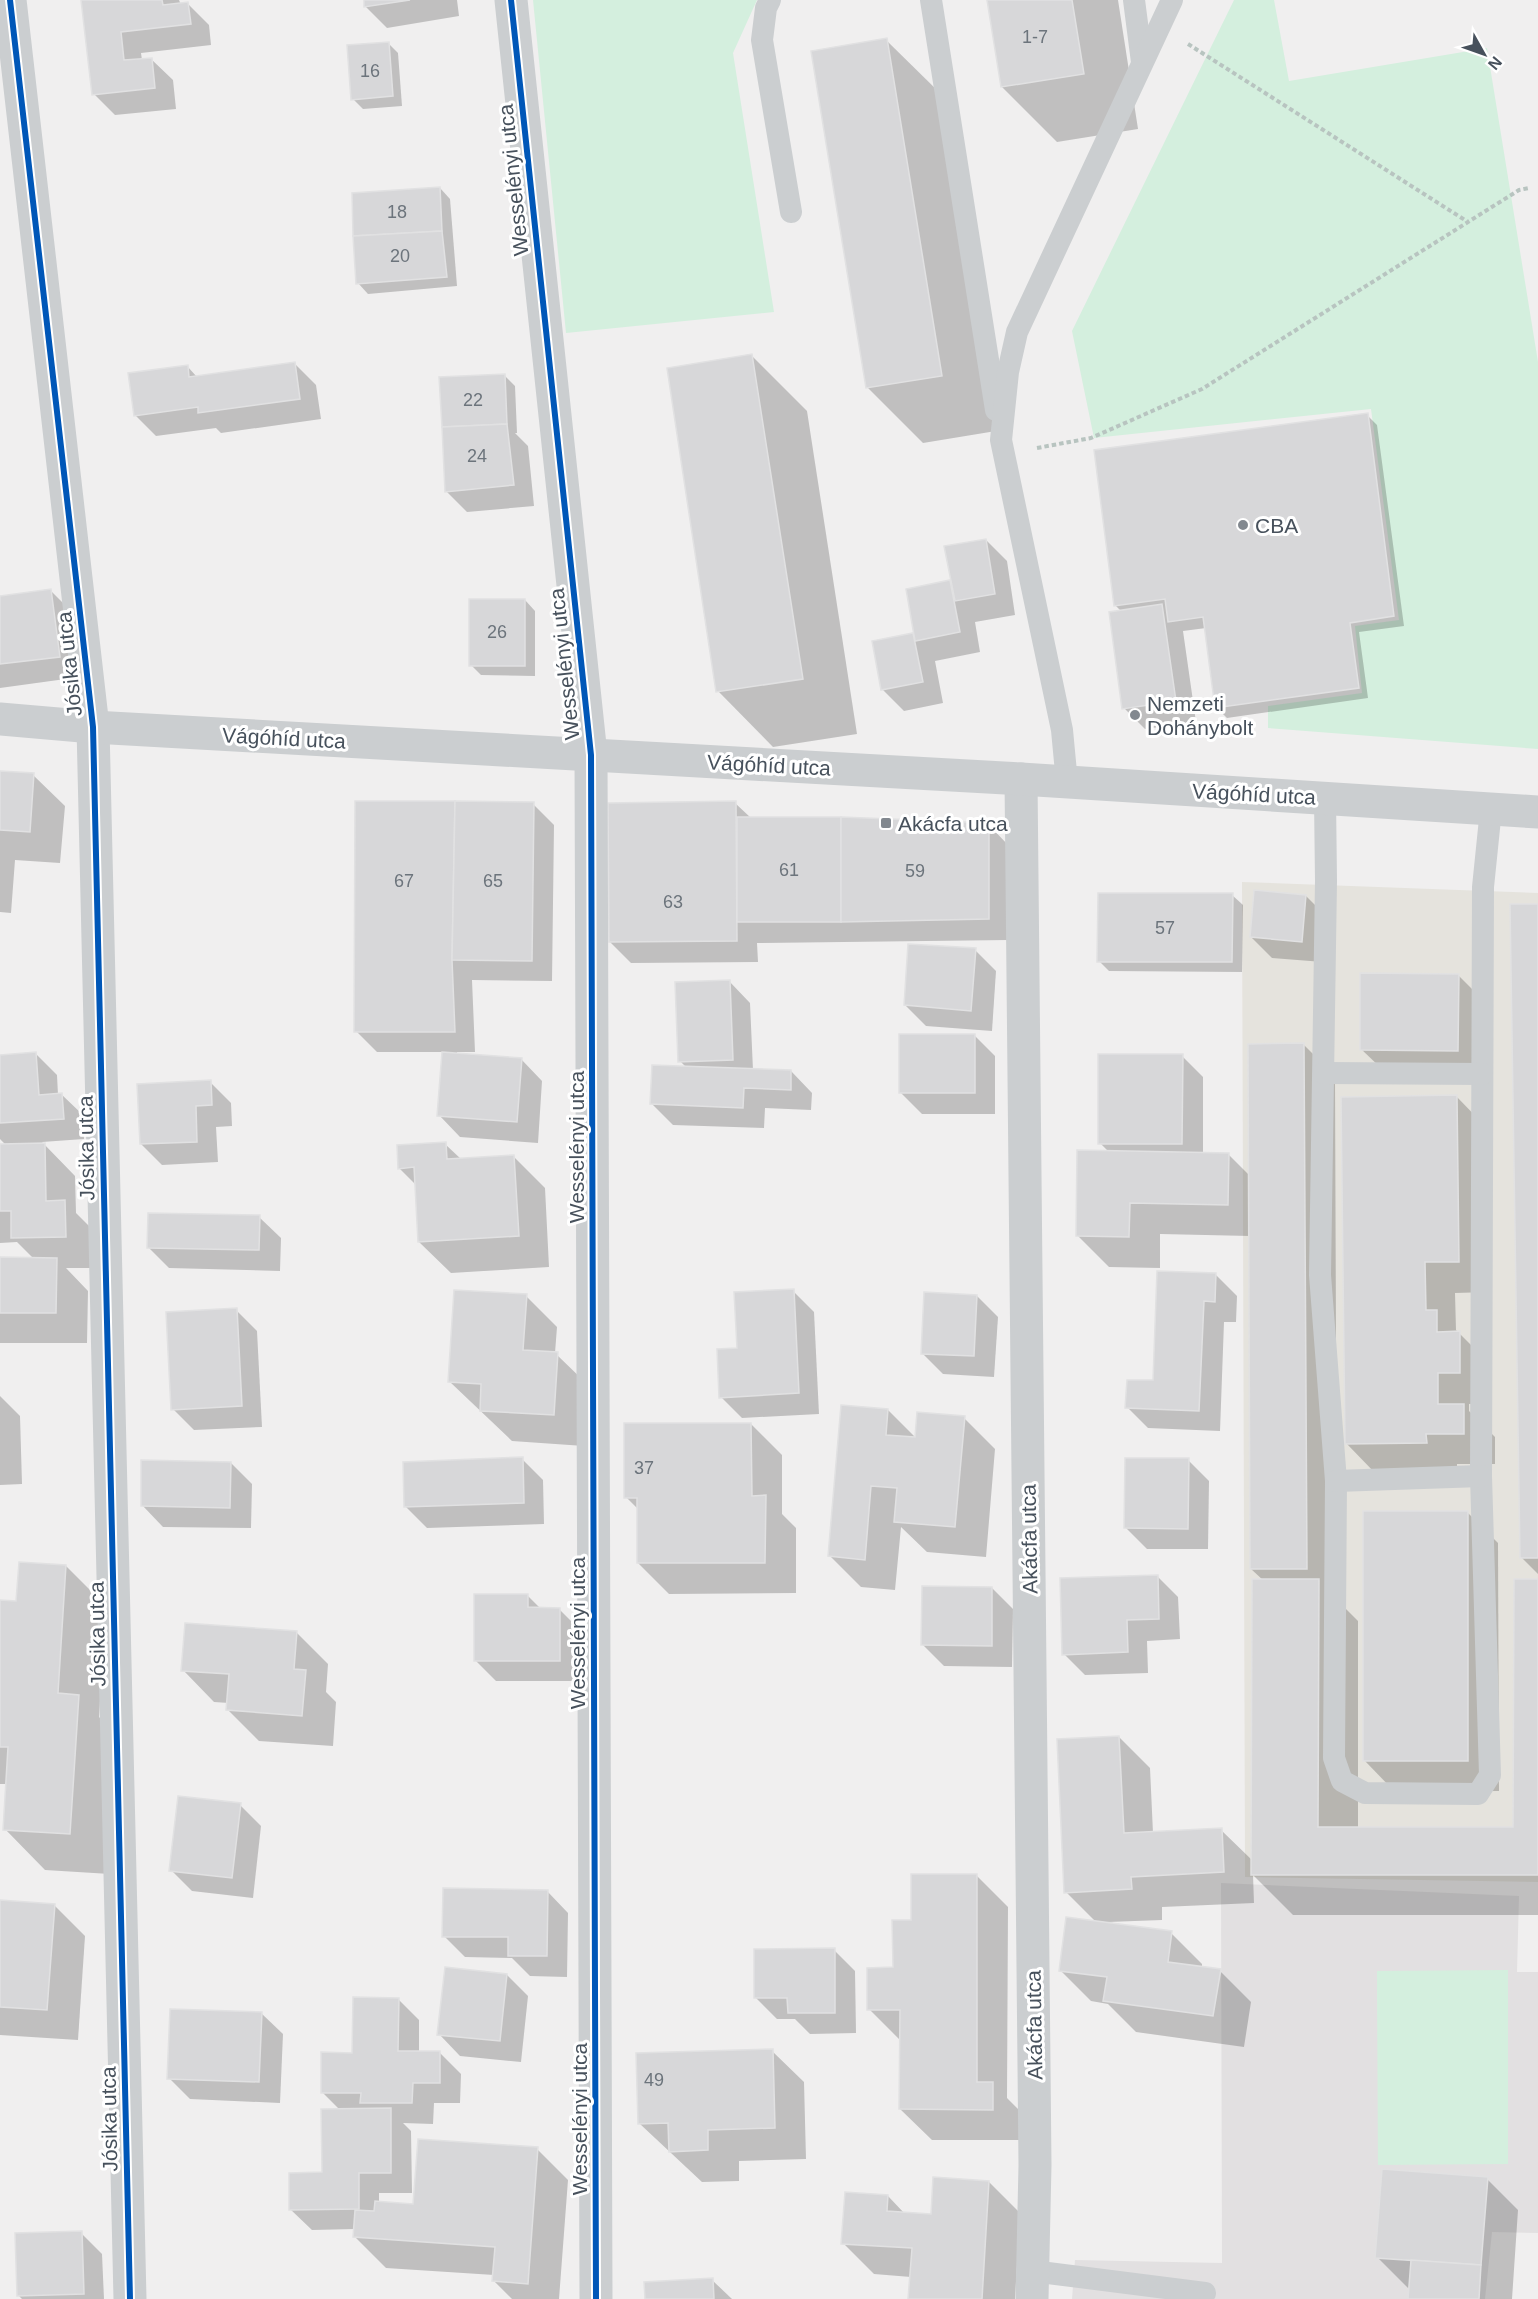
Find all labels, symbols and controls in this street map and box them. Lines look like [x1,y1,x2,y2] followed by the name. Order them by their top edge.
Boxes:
[1454,24,1514,84] north arrow
[1022,27,1048,47] house number: 1-7
[1485,53,1505,73] text: N
[360,61,380,81] house number: 16
[494,103,532,257] street label: Wesselényi utca
[387,202,407,222] house number: 18
[390,246,410,266] house number: 20
[463,390,483,410] house number: 22
[467,446,487,466] house number: 24
[1255,514,1298,537] place label: CBA
[1236,518,1250,532] marker: CBA
[545,587,583,741] street label: Wesselényi utca
[52,610,86,717] street label: Jósika utca
[487,622,507,642] house number: 26
[1147,692,1253,739] place label: Nemzeti Dohánybolt
[1128,708,1142,722] marker: Nemzeti Dohánybolt
[222,723,347,753] street label: Vágóhíd utca
[707,750,832,780] street label: Vágóhíd utca
[1192,779,1317,809] street label: Vágóhíd utca
[898,812,1008,835] place label: Akácfa utca
[879,816,893,830] marker: Akácfa utca
[779,860,799,880] house number: 61
[905,861,925,881] house number: 59
[394,871,414,891] house number: 67
[483,871,503,891] house number: 65
[663,892,683,912] house number: 63
[1155,918,1175,938] house number: 57
[565,1070,588,1223] street label: Wesselényi utca
[74,1095,98,1201] street label: Jósika utca
[634,1458,654,1478] house number: 37
[1017,1484,1041,1594] street label: Akácfa utca
[566,1556,589,1709] street label: Wesselényi utca
[85,1581,109,1687] street label: Jósika utca
[1022,1970,1046,2080] street label: Akácfa utca
[568,2042,591,2195] street label: Wesselényi utca
[97,2066,121,2172] street label: Jósika utca
[644,2070,664,2090] house number: 49

